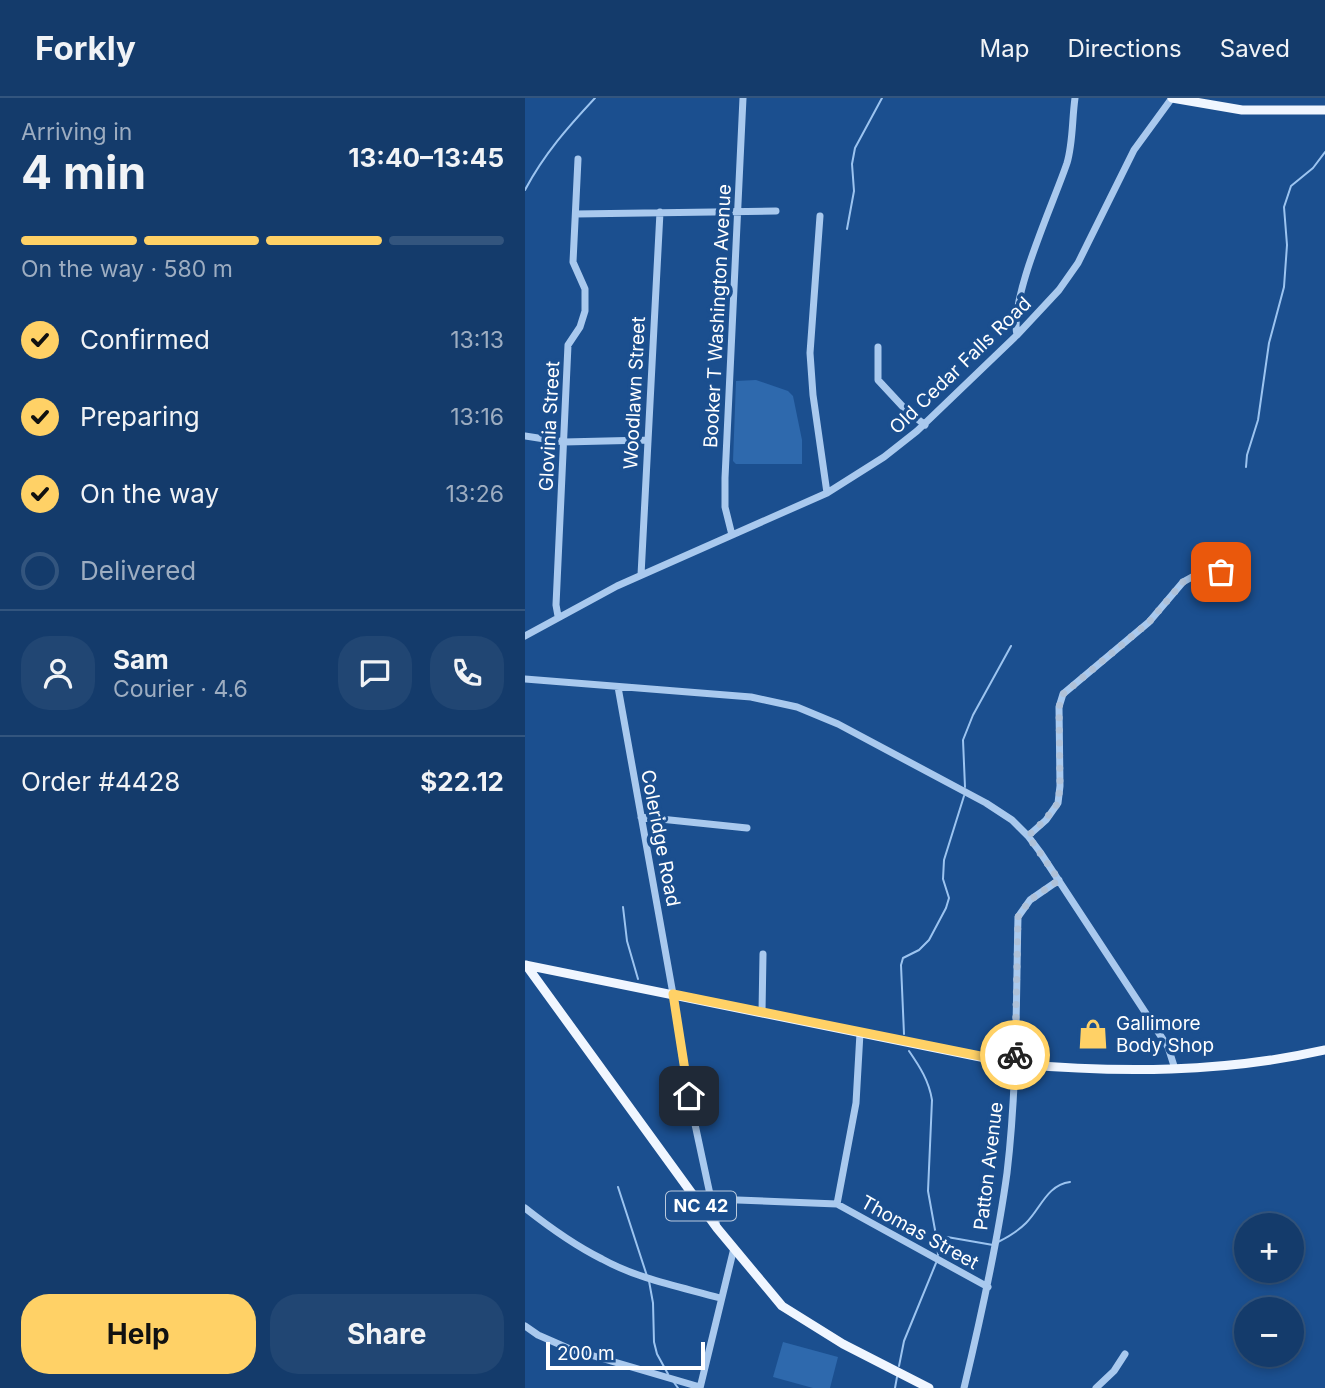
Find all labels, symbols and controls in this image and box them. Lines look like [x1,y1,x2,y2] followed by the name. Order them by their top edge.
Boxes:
[35,28,136,68] text: Forkly
[980,34,1029,63] text: Map
[1067,34,1182,63] text: Directions
[1220,34,1290,63] text: Saved
[21,118,132,146] text: Arriving in
[348,142,504,173] text: 13:40–13:45
[21,144,146,200] text: 4 min
[699,183,736,449] street label: Booker T Washington Avenue
[21,255,233,283] text: On the way · 580 m
[885,292,1036,439] street label: Old Cedar Falls Road
[619,316,650,470] street label: Woodlawn Street
[21,321,59,359] icon: check
[80,324,210,355] text: Confirmed
[450,326,504,354] text: 13:13
[535,360,564,492] street label: Glovinia Street
[21,398,59,436] icon: check
[80,401,200,432] text: Preparing
[450,403,504,431] text: 13:16
[21,475,59,513] icon: check
[80,478,219,509] text: On the way
[446,480,504,508] text: 13:26
[1191,542,1251,602] pin
[1202,553,1240,591] icon: bag
[80,555,196,586] text: Delivered
[21,636,95,710] button: person
[338,636,412,710] button: chat
[430,636,504,710] button: phone
[113,644,169,675] text: Sam
[113,675,248,703] text: Courier · 4.6
[21,766,180,797] text: Order #4428
[420,766,504,797] text: $22.12
[636,768,685,908] street label: Coleridge Road
[1116,1012,1214,1057] place label: Gallimore Body Shop
[1076,1017,1110,1051] shop icon: Gallimore Body Shop
[980,1020,1050,1090] courier
[996,1036,1034,1074] icon: bike
[659,1066,719,1126] pin
[670,1077,708,1115] icon: home
[969,1100,1008,1232] street label: Patton Avenue
[666,1191,736,1220] road number: NC 42
[857,1191,983,1274] street label: Thomas Street
[1234,1213,1304,1367] map controls
[1234,1213,1304,1283] button: +
[21,1294,256,1374] button: Help
[270,1294,504,1374] button: Share
[1234,1297,1304,1367] button: −
[546,1339,705,1371] scale bar
[557,1342,615,1365] text: 200 m

